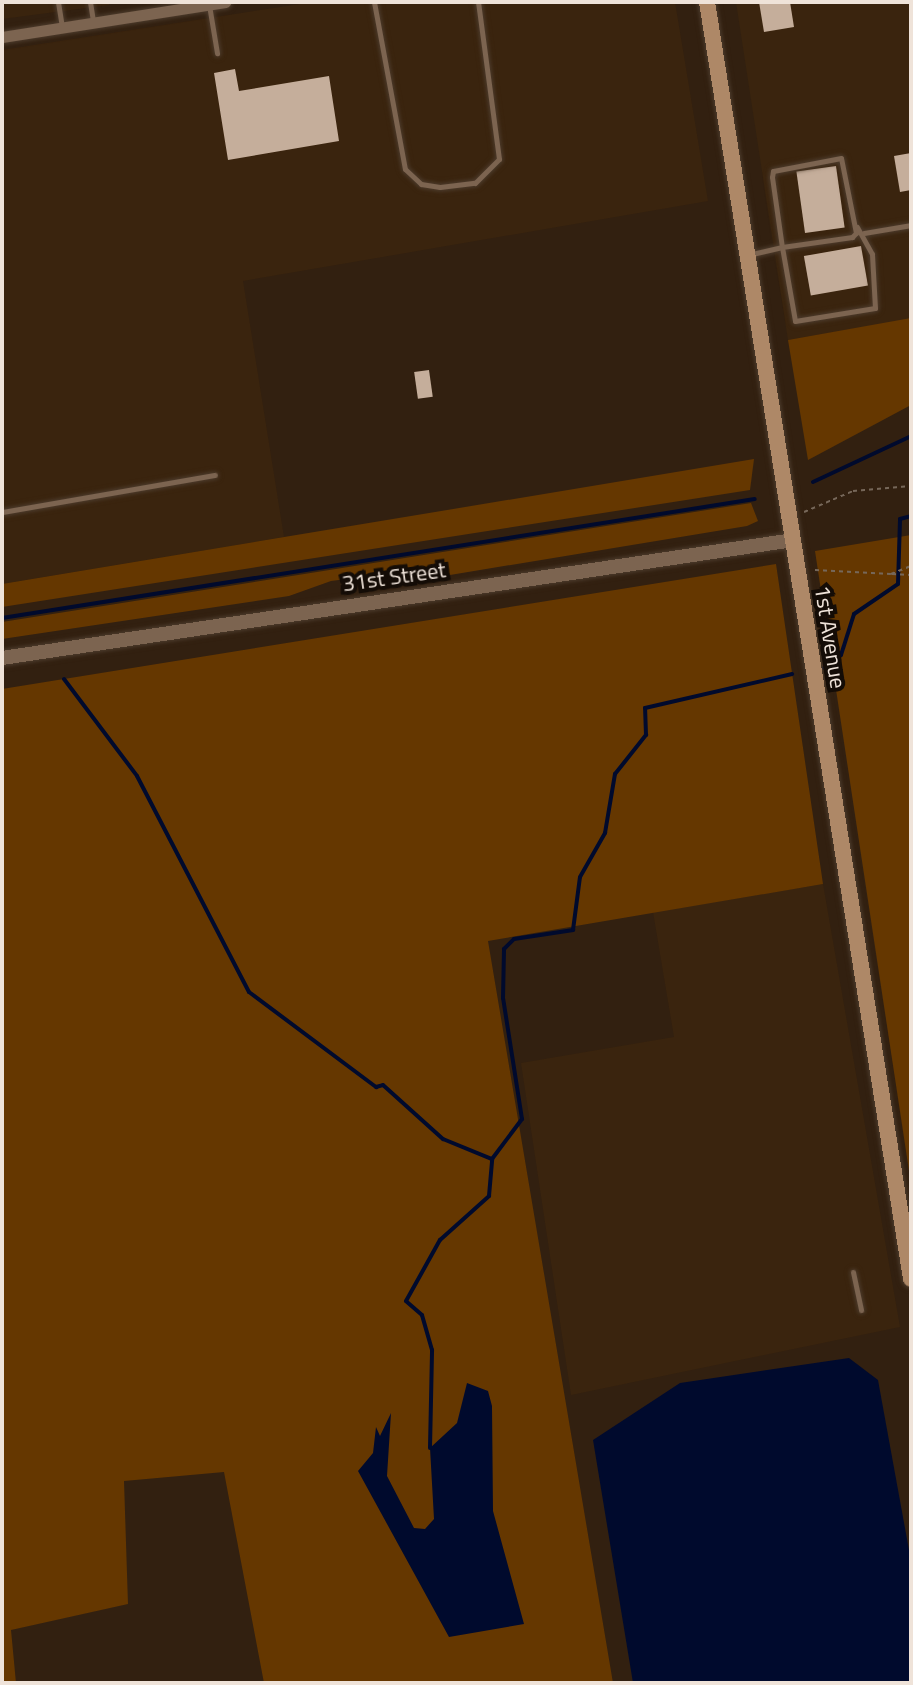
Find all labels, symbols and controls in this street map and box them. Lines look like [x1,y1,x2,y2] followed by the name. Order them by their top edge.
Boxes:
[341,557,447,597] street label: 31st Street
[809,584,851,690] street label: 1st Avenue

